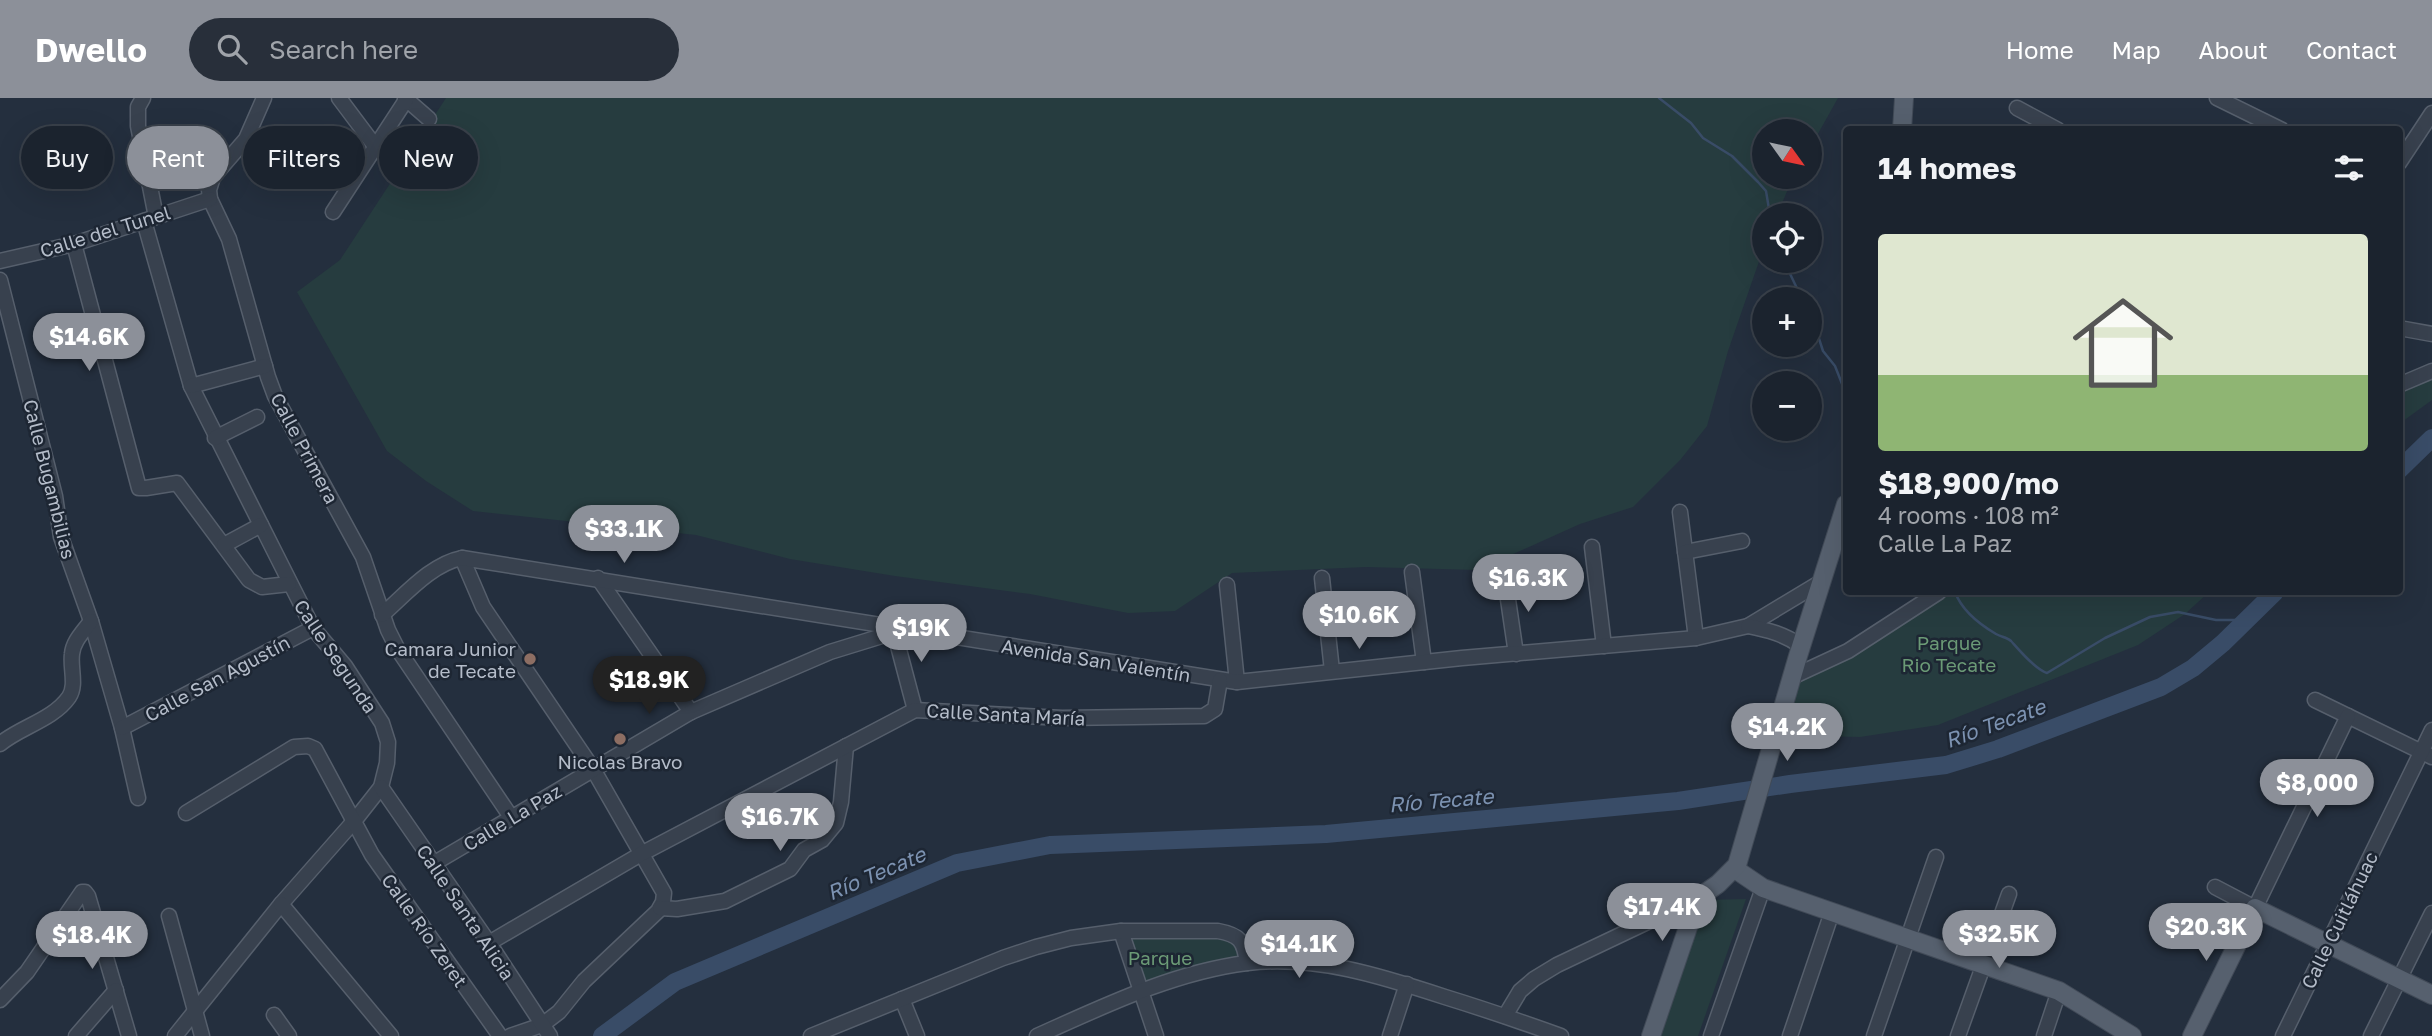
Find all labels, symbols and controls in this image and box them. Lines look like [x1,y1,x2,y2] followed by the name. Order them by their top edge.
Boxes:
[189,18,679,81] search box
[35,30,147,69] text: Dwello
[213,30,251,68] icon: search
[269,34,418,65] text: Search here
[2006,35,2074,64] text: Home
[2112,35,2161,64] text: Map
[2199,35,2268,64] text: About
[2306,35,2397,64] text: Contact
[1752,119,1822,189] north arrow
[1752,119,1822,441] map controls
[21,126,113,189] chip: Buy
[127,126,229,189] chip: Rent
[243,126,365,189] chip: Filters
[379,126,478,189] chip: New
[2330,149,2368,187] icon: filters
[1878,150,2017,186] text: 14 homes
[37,200,173,262] street label: Calle del Tunel
[1752,203,1822,273] button: locate
[2060,280,2186,406] icon: home
[1752,287,1822,357] button: +
[32,314,146,373] pin: $14.6K
[49,322,129,350] text: $14.6K
[1752,371,1822,441] button: −
[266,389,344,507] street label: Calle Primera
[19,397,81,561] street label: Calle Bugambilias
[1878,465,2059,501] text: $18,900/mo
[1878,501,2059,529] text: 4 rooms · 108 m²
[567,505,681,565] pin: $33.1K
[584,514,664,542] text: $33.1K
[1878,529,2012,557] text: Calle La Paz
[1471,554,1585,614] pin: $16.3K
[1488,563,1568,591] text: $16.3K
[1302,592,1416,651] pin: $10.6K
[290,595,382,717] street label: Calle Segunda
[1319,600,1399,628] text: $10.6K
[880,604,962,664] pin: $19K
[892,613,950,641] text: $19K
[141,630,293,726] street label: Calle San Agustín
[1902,631,1996,676] park label: Parque Rio Tecate
[1000,634,1192,686] street label: Avenida San Valentín
[384,637,517,682] place label: Camara Junior de Tecate
[522,651,538,667] marker: Camara Junior de Tecate
[592,656,706,716] pin: $18.9K
[609,665,689,693] text: $18.9K
[1941,692,2050,753] water label: Río Tecate
[926,698,1086,730] street label: Calle Santa María
[1730,704,1844,763] pin: $14.2K
[1747,712,1827,740] text: $14.2K
[612,731,628,747] marker: Nicolas Bravo
[558,750,682,773] place label: Nicolas Bravo
[2260,760,2374,819] pin: $8,000
[2276,768,2358,796] text: $8,000
[459,779,565,855] street label: Calle La Paz
[1388,782,1496,818] water label: Río Tecate
[723,794,837,853] pin: $16.7K
[741,802,819,830] text: $16.7K
[412,840,520,984] street label: Calle Santa Alicia
[823,840,931,905] water label: Río Tecate
[2296,848,2382,992] street label: Calle Cuitláhuac
[377,869,473,991] street label: Calle Río Zeret
[1605,884,1719,943] pin: $17.4K
[1623,892,1701,920] text: $17.4K
[2149,904,2263,963] pin: $20.3K
[1942,910,2056,970] pin: $32.5K
[35,912,149,971] pin: $18.4K
[2165,912,2247,940] text: $20.3K
[1958,919,2040,947] text: $32.5K
[52,920,132,948] text: $18.4K
[1242,920,1356,980] pin: $14.1K
[1260,929,1338,957] text: $14.1K
[1128,946,1192,969] park label: Parque

